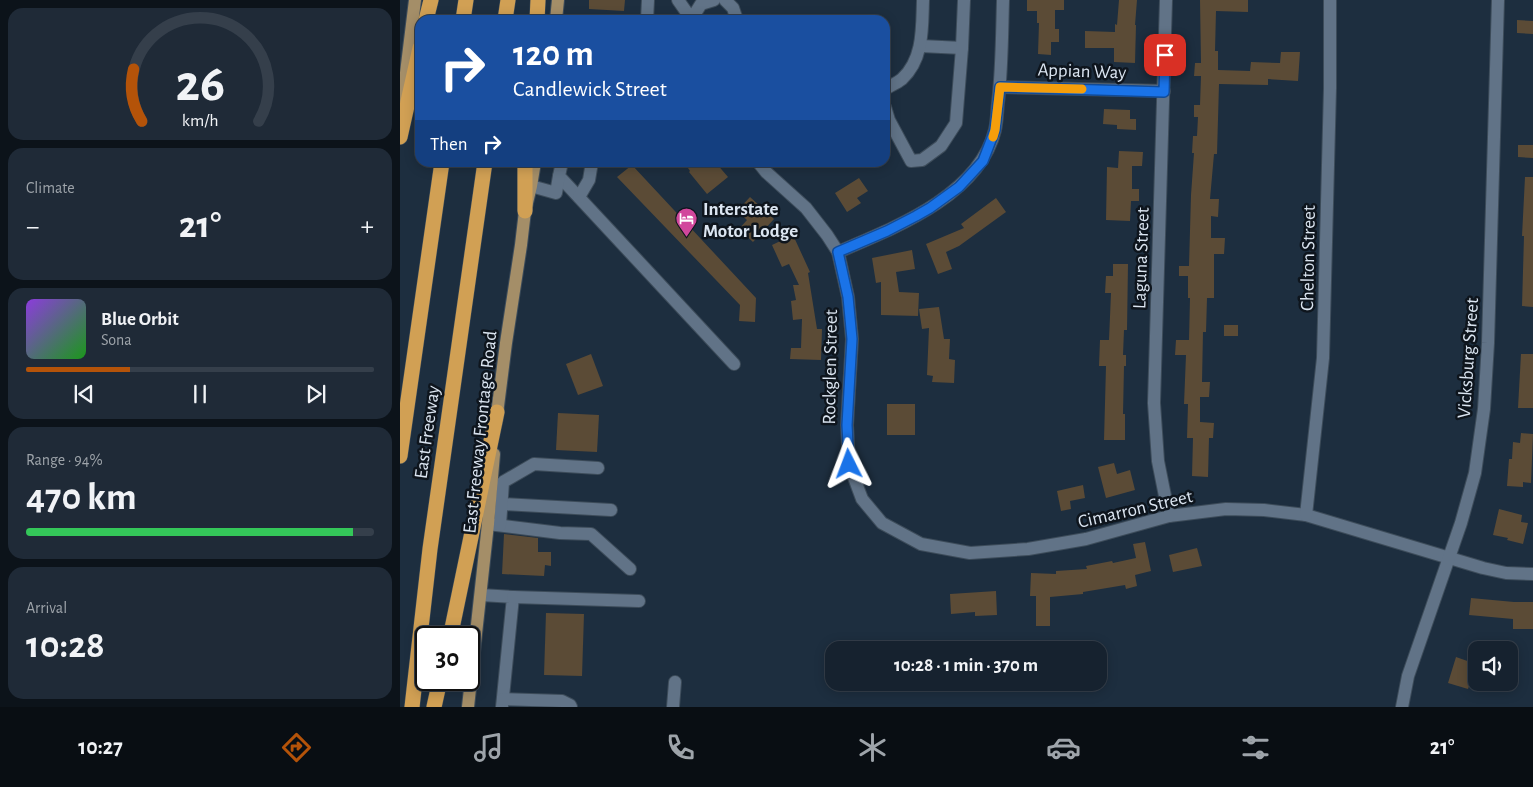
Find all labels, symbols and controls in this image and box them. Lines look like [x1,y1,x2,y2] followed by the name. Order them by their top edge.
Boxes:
[1144,34,1186,76] pin
[430,35,495,100] icon: right
[513,37,594,72] text: 120 m
[1151,41,1179,69] icon: arrive
[175,58,225,110] text: 26
[1037,60,1127,83] street label: Appian Way
[513,78,667,100] text: Candlewick Street
[182,112,218,130] text: km/h
[478,130,506,158] icon: right
[430,135,468,154] text: Then
[26,180,75,196] text: Climate
[703,200,798,241] place label: Interstate Motor Lodge
[1298,205,1319,311] street label: Chelton Street
[179,207,221,245] text: 21°
[675,207,699,238] hotel icon: Interstate Motor Lodge
[1130,207,1153,309] street label: Laguna Street
[26,213,39,241] text: −
[361,213,374,241] text: +
[1455,297,1482,419] street label: Vicksburg Street
[820,309,841,425] street label: Rockglen Street
[101,310,179,329] text: Blue Orbit
[460,330,501,534] street label: East Freeway Frontage Road
[101,332,132,348] text: Sona
[70,380,98,408] icon: previous
[186,380,214,408] icon: pause
[302,380,330,408] icon: next
[412,384,443,480] street label: East Freeway
[822,437,874,489] position arrow
[26,452,103,468] text: Range · 94%
[26,479,137,517] text: 470 km
[1076,487,1195,532] street label: Cimarron Street
[26,600,67,616] text: Arrival
[415,626,480,691] speed limit sign: 30
[26,627,105,665] text: 10:28
[1468,641,1518,691] map controls
[1468,641,1518,691] button: sound
[894,656,1038,675] text: 10:28 · 1 min · 370 m
[279,730,314,765] icon: directions
[471,730,506,765] icon: music
[663,730,698,765] icon: phone
[855,730,890,765] icon: climate
[1046,730,1081,765] icon: car
[1238,730,1273,765] icon: filters
[78,736,123,758] text: 10:27
[1430,736,1455,758] text: 21°

